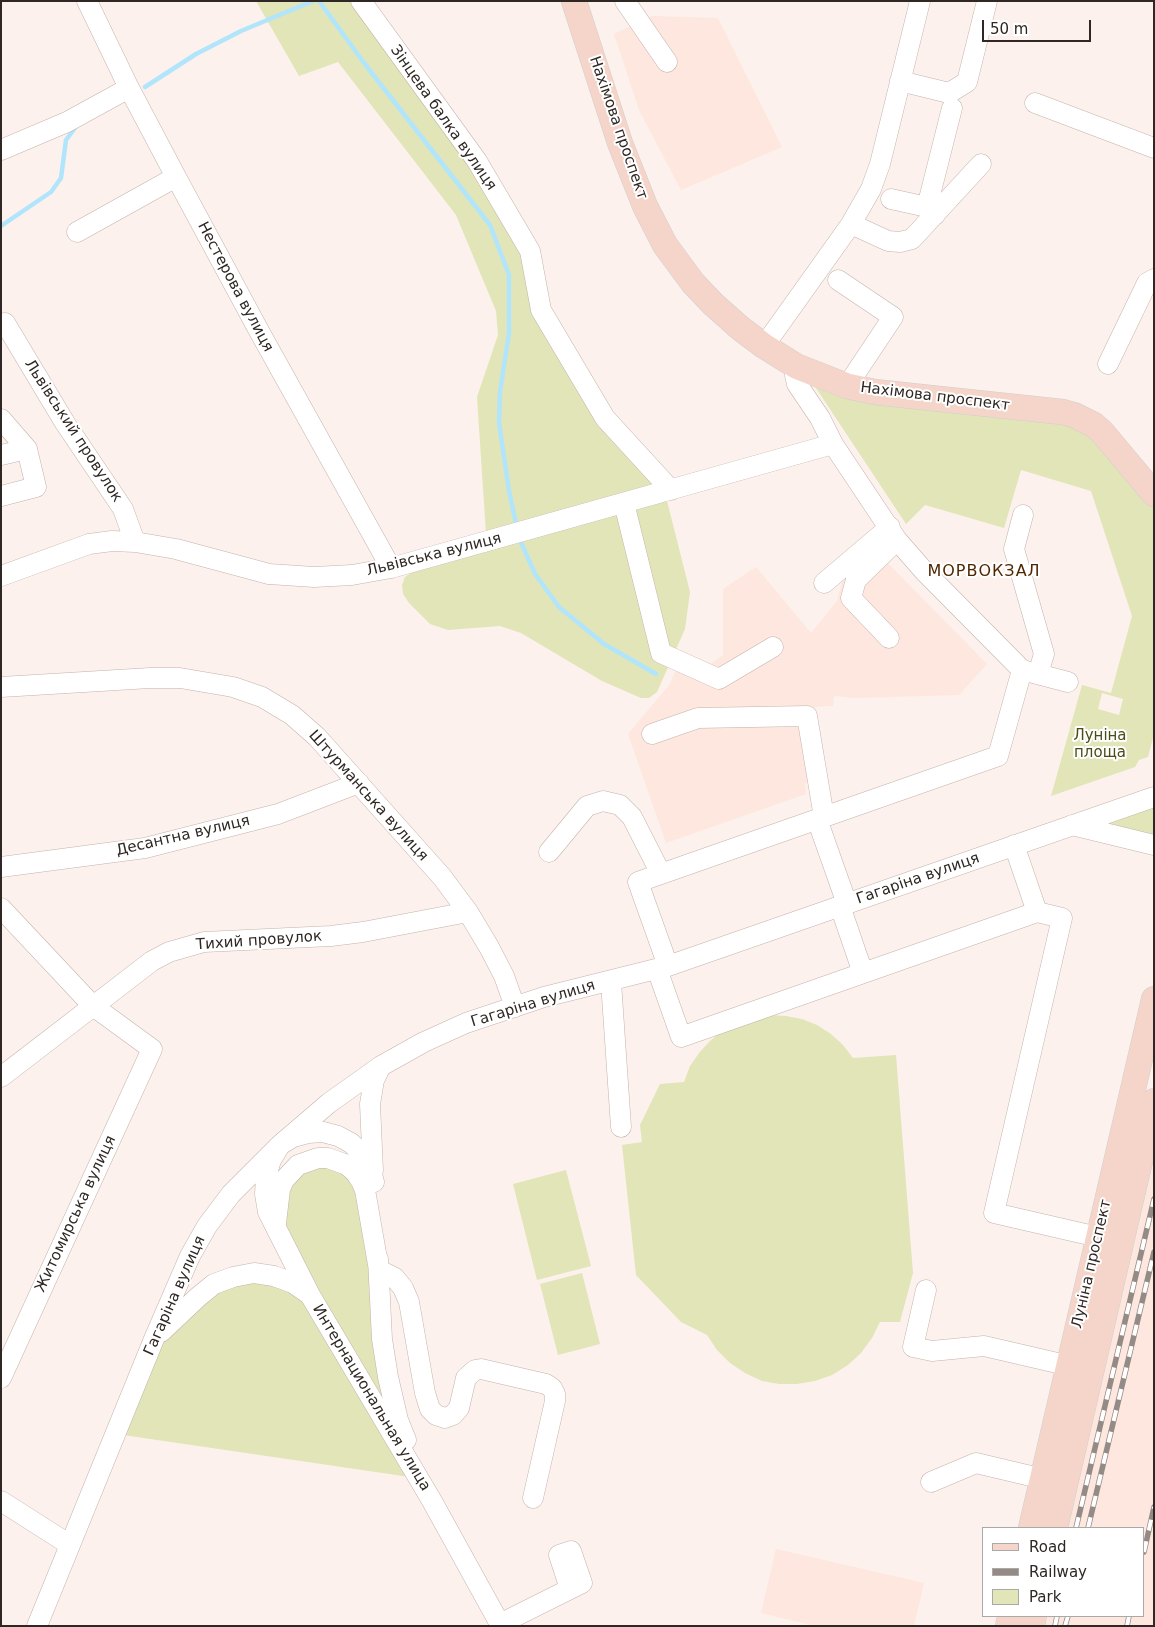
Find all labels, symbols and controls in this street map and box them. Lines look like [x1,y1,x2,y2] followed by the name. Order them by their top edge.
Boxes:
[985,10,1094,42] scale bar
[990,20,1028,38] text: 50 m
[386,42,500,194] street label: Зінцева балка вулиця
[585,54,651,202] street label: Нахімова проспект
[193,219,277,355] street label: Нестерова вулиця
[20,356,126,506] street label: Львівський провулок
[859,379,1011,415] street label: Нахімова проспект
[365,530,503,580] street label: Львівська вулиця
[926,562,1042,582] district label: МОРВОКЗАЛ
[304,727,432,865] street label: Штурманська вулиця
[1073,727,1127,762] park label: Луніна площа
[114,812,252,860] street label: Десантна вулиця
[854,849,982,909] street label: Гагаріна вулиця
[195,928,323,954] street label: Тихий провулок
[469,977,597,1031] street label: Гагаріна вулиця
[32,1133,120,1295] street label: Житомирська вулиця
[1068,1198,1116,1330] street label: Луніна проспект
[141,1233,209,1359] street label: Гагаріна вулиця
[308,1301,434,1495] street label: Интернациональная улица
[982,1527,1145,1617] legend
[1029,1538,1067,1556] text: Road
[1029,1563,1087,1581] text: Railway
[1029,1588,1061,1606] text: Park

